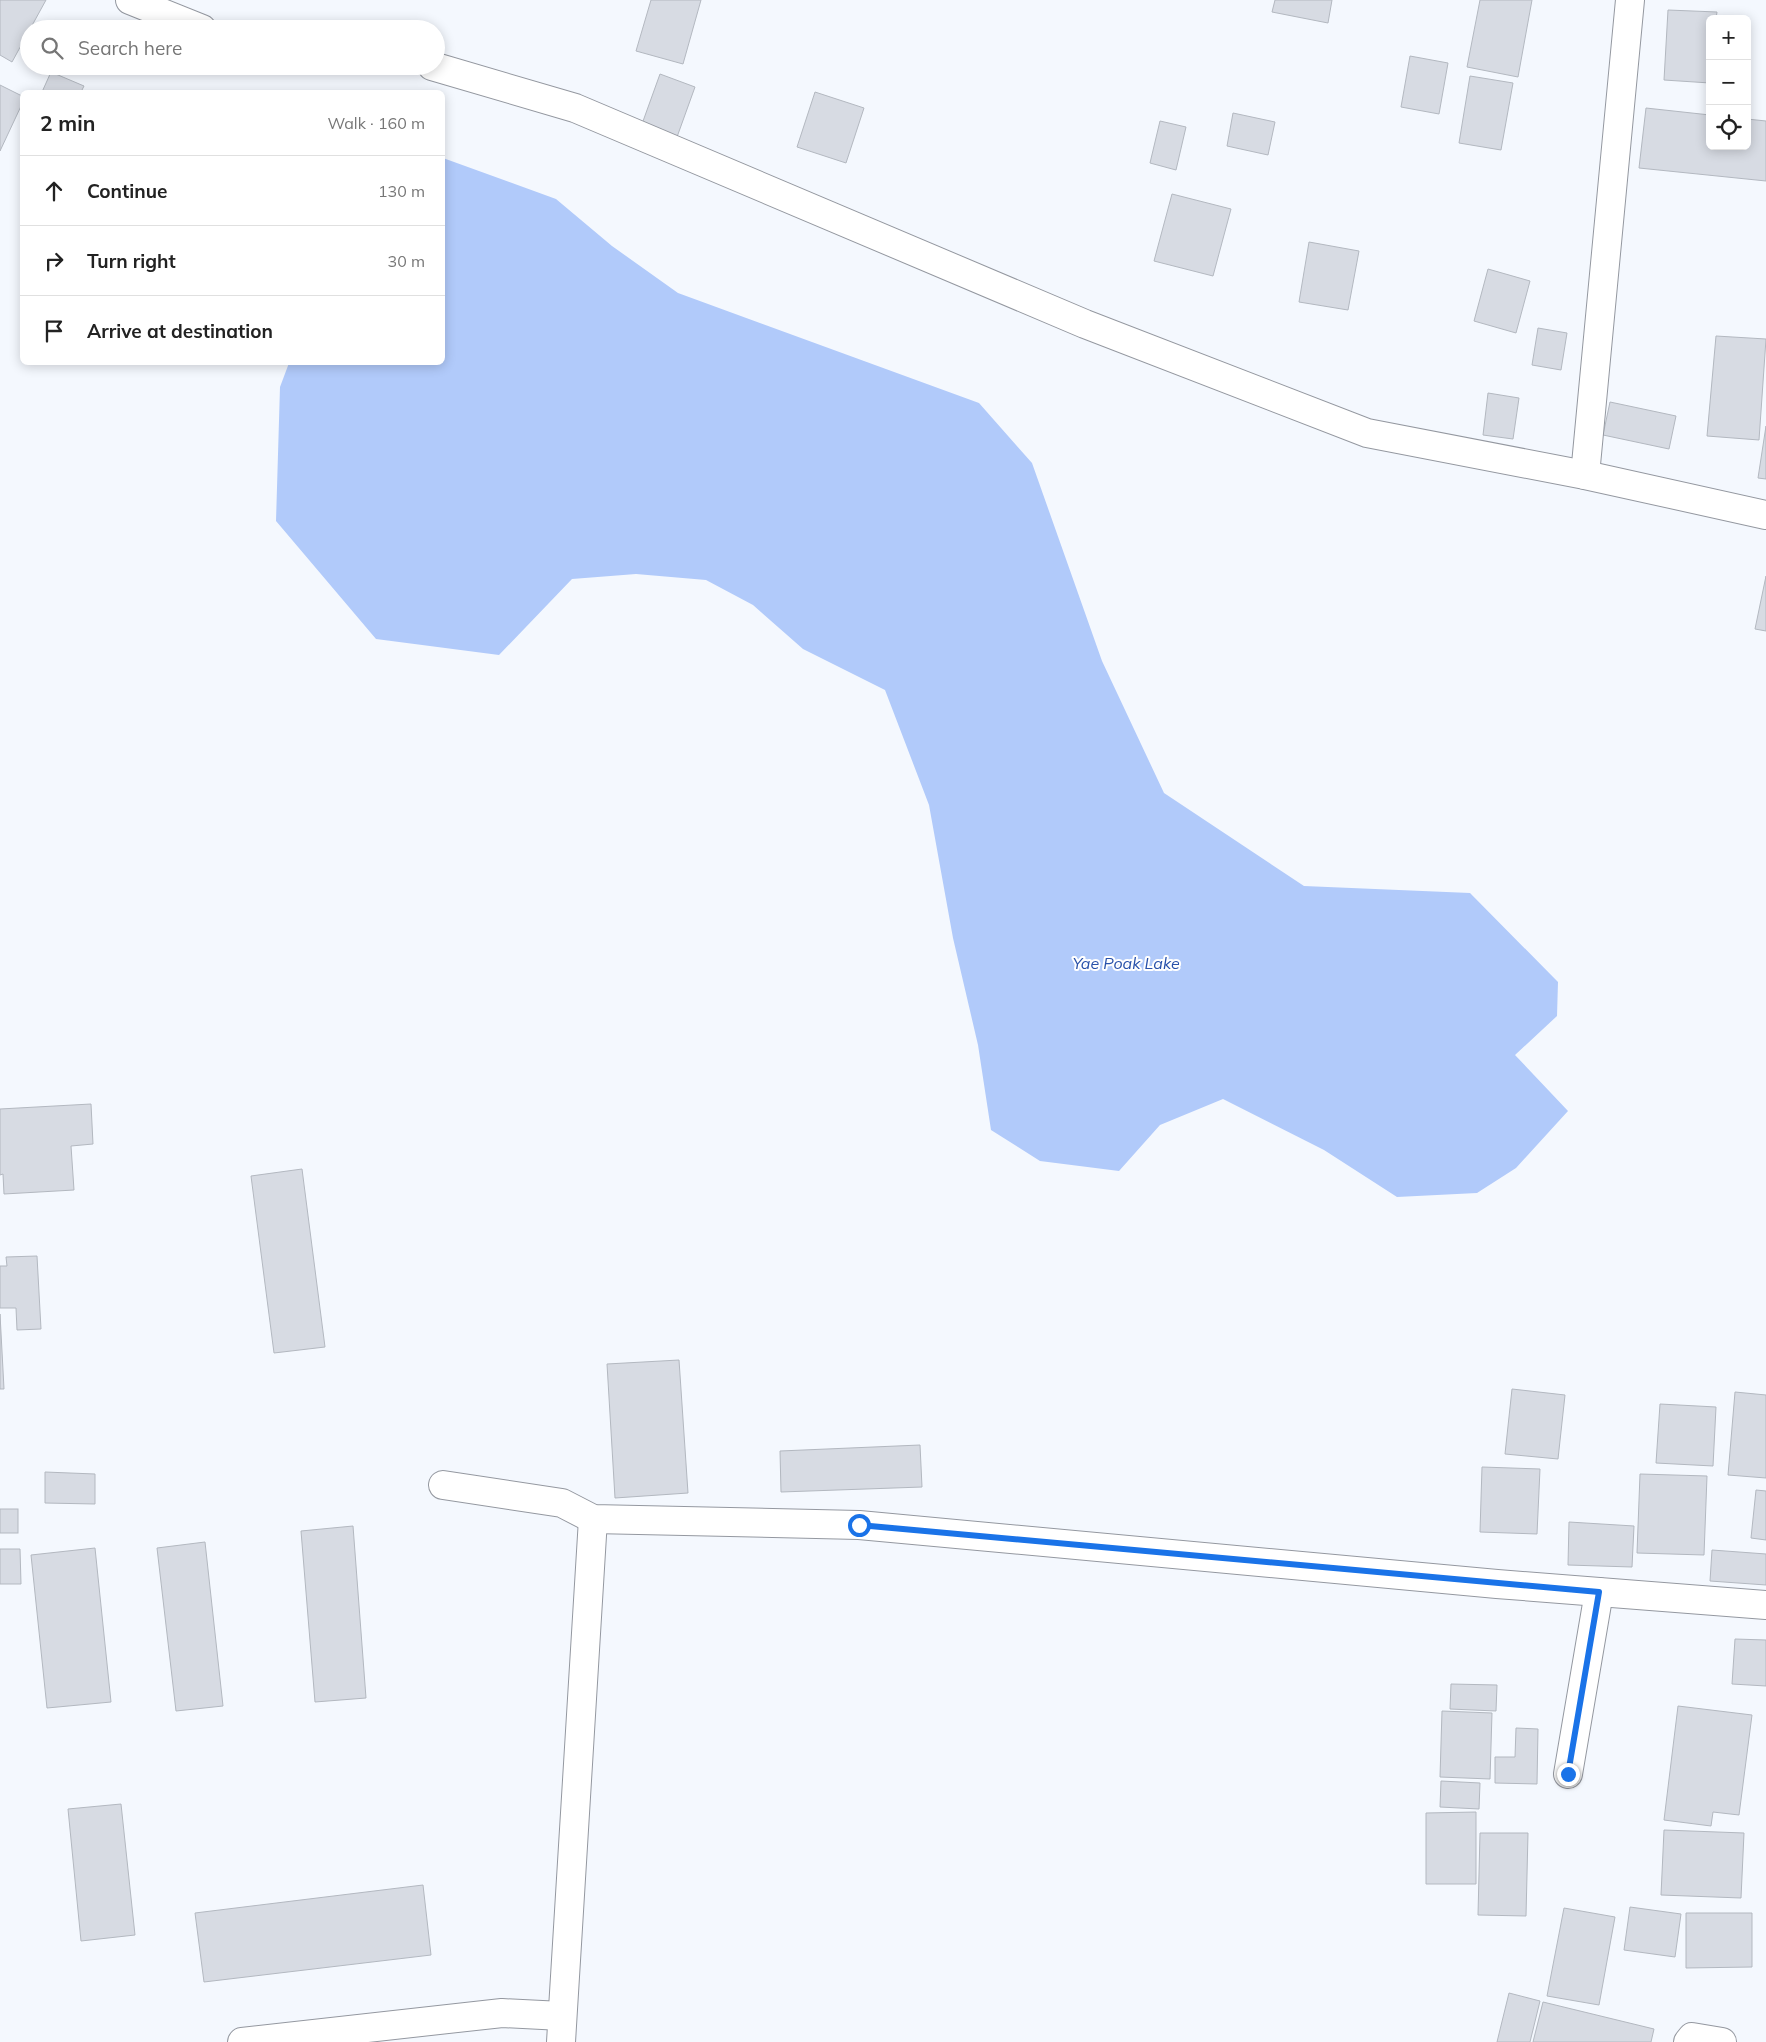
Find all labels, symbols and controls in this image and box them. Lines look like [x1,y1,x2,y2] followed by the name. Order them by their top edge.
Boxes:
[1706,15,1751,150] map controls
[1706,15,1751,60] button: +
[20,20,445,75] search box
[38,34,66,62] icon: search
[78,36,182,60] text: Search here
[1706,60,1751,105] button: −
[1706,105,1751,150] button: locate
[40,110,95,136] text: 2 min
[327,113,425,133] text: Walk · 160 m
[40,177,68,205] icon: ahead
[87,179,167,203] text: Continue
[378,181,425,201] text: 130 m
[40,247,68,275] icon: right
[87,249,176,273] text: Turn right
[388,251,425,271] text: 30 m
[40,317,68,345] icon: arrive
[87,319,273,343] text: Arrive at destination
[1072,953,1180,973] water label: Yae Poak Lake
[848,1514,871,1537] route start
[1557,1763,1580,1786] route end

